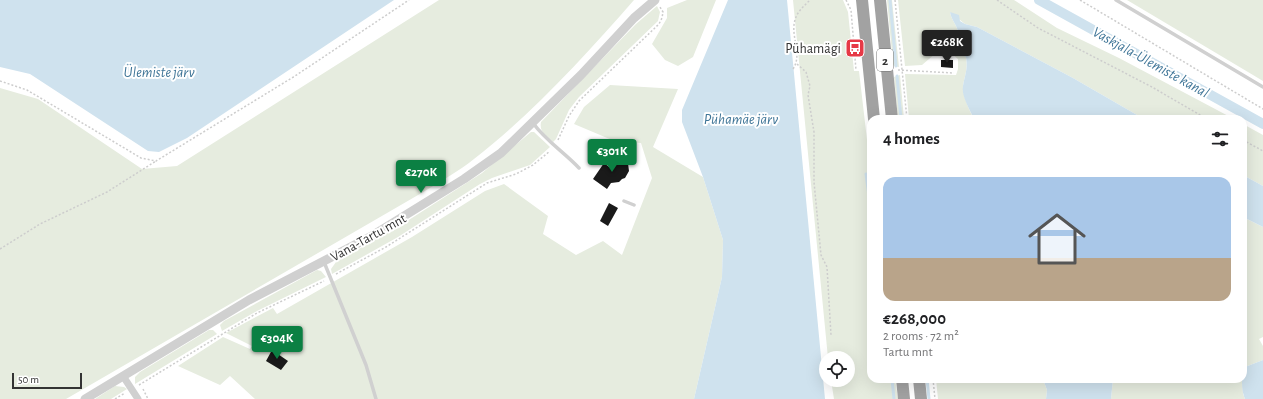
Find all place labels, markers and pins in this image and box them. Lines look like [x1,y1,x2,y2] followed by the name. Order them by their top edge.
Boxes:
[919,30,975,64] pin: €268K
[844,37,866,59] bus stop icon: Pühamägi
[785,42,841,56] place label: Pühamägi
[584,139,640,173] pin: €301K
[393,160,449,194] pin: €270K
[249,326,305,360] pin: €304K

